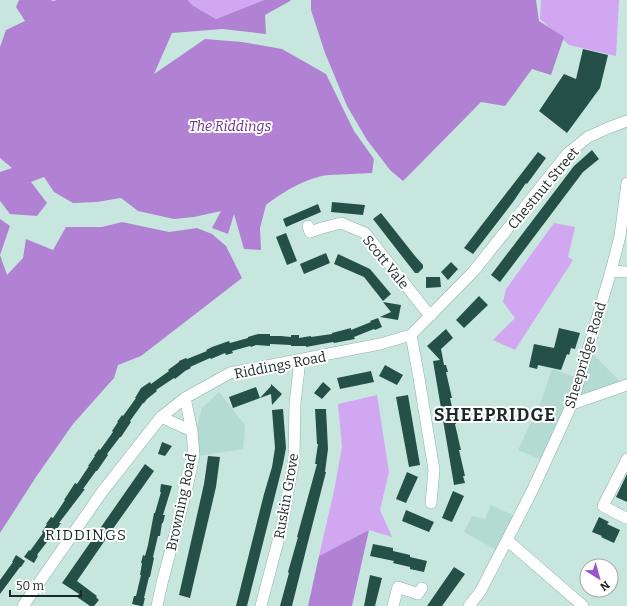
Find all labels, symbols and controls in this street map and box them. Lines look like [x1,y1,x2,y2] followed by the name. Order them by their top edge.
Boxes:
[189,118,271,135] park label: The Riddings
[504,144,583,233] street label: Chestnut Street
[359,232,412,293] street label: Scott Vale
[561,300,610,410] street label: Sheepridge Road
[233,348,327,383] street label: Riddings Road
[434,404,556,426] district label: SHEEPRIDGE
[163,452,200,552] street label: Browning Road
[271,452,302,540] street label: Ruskin Grove
[45,526,127,544] district label: RIDDINGS
[579,558,619,598] north arrow
[10,572,81,598] scale bar
[597,578,612,594] text: N
[16,579,45,593] text: 50 m

